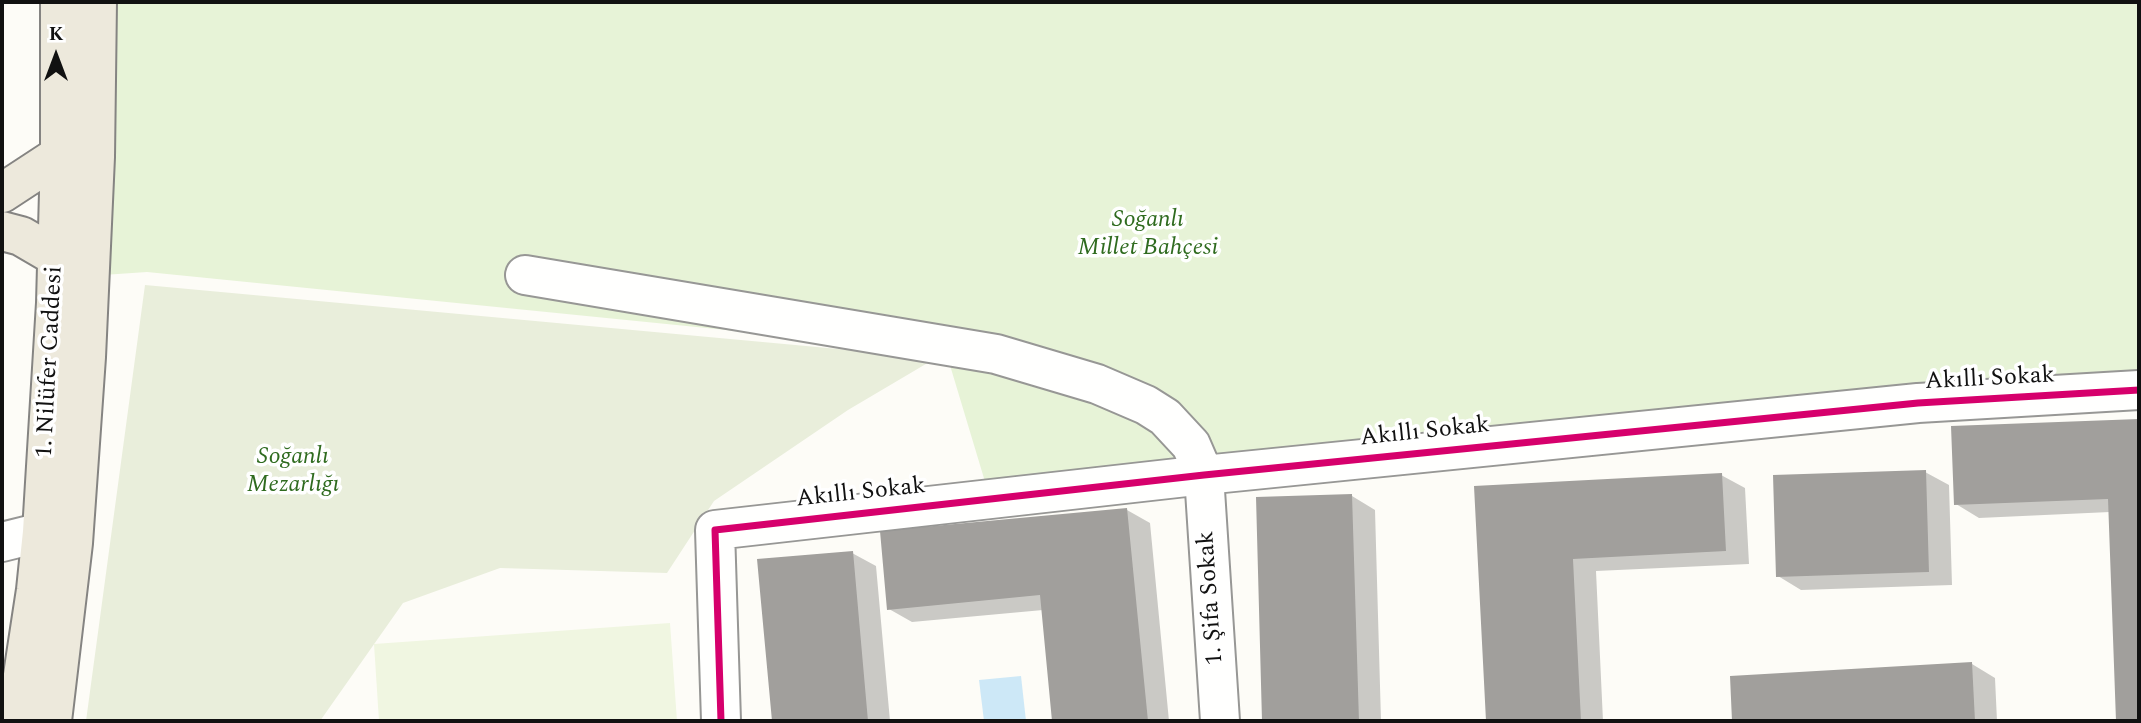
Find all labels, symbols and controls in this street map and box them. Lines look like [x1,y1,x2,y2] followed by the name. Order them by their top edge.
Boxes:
[49,20,63,49] text: K
[21,21,91,91] north arrow
[1078,207,1218,263] park label: Soğanlı Millet Bahçesi
[32,265,70,459] street label: 1. Nilüfer Caddesi
[1924,362,2056,398] street label: Akıllı Sokak
[1359,412,1491,454] street label: Akıllı Sokak
[247,444,339,500] park label: Soğanlı Mezarlığı
[795,473,927,515] street label: Akıllı Sokak
[1193,530,1231,666] street label: 1. Şifa Sokak

